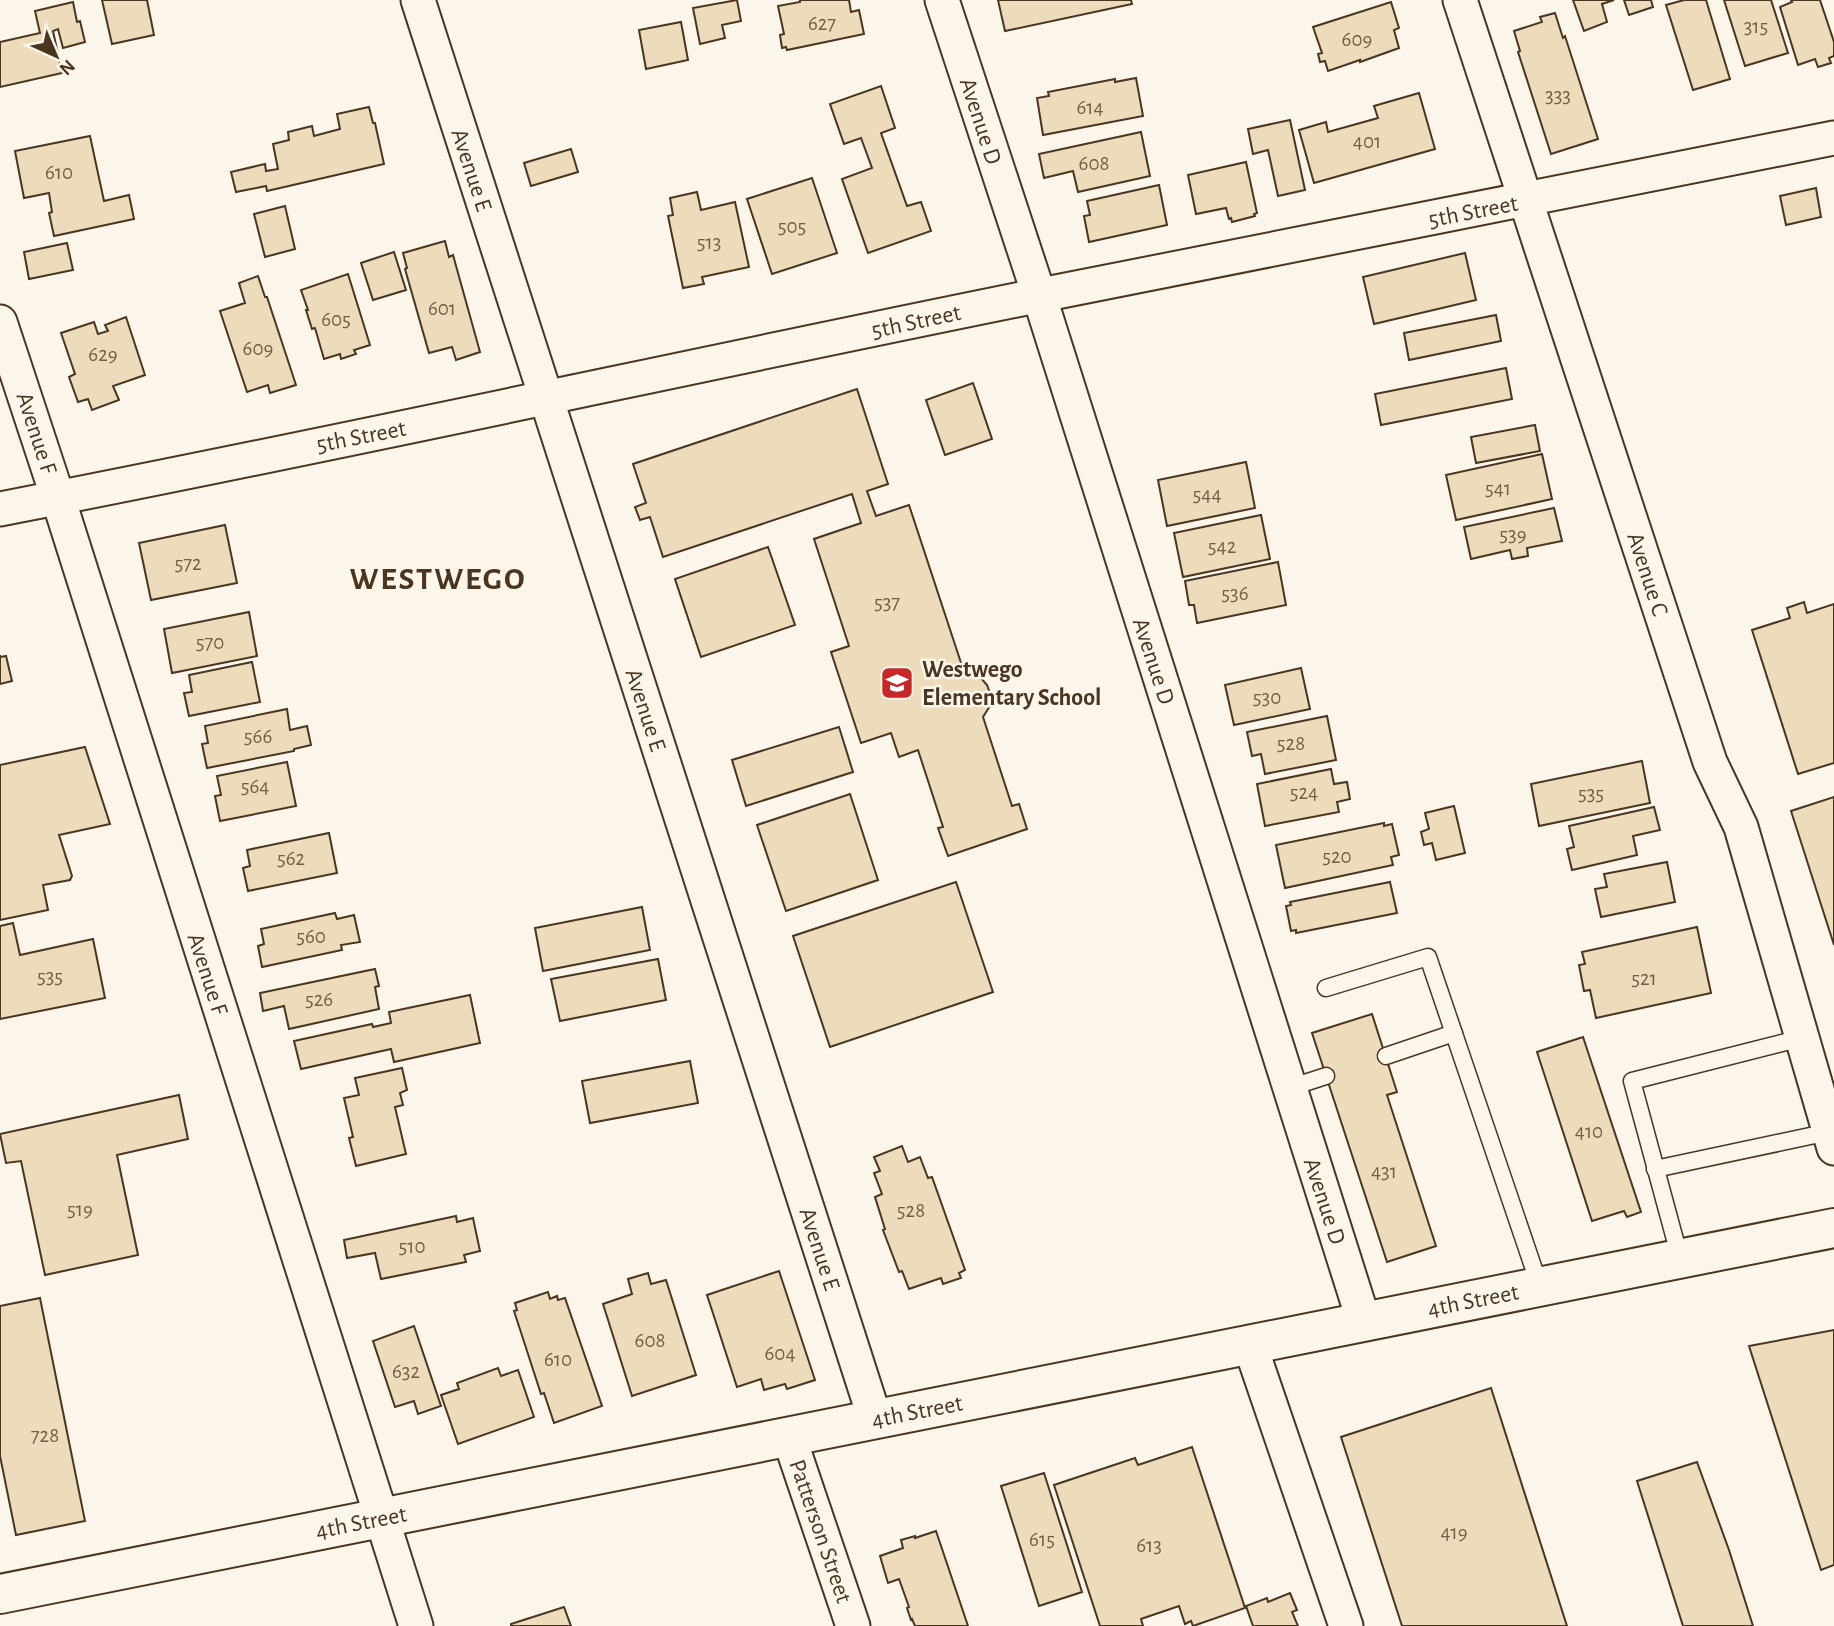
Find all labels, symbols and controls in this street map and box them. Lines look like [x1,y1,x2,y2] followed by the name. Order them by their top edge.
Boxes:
[808,13,836,34] house number: 627
[1744,16,1768,37] house number: 315
[21,21,91,91] north arrow
[1342,29,1372,50] house number: 609
[55,56,78,79] text: N
[955,75,1005,168] street label: Avenue D
[1545,85,1571,106] house number: 333
[1076,97,1104,118] house number: 614
[446,126,496,215] street label: Avenue E
[1353,131,1381,152] house number: 401
[1079,153,1109,174] house number: 608
[45,162,73,183] house number: 610
[1426,191,1520,232] street label: 5th Street
[778,216,806,237] house number: 505
[697,232,721,253] house number: 513
[428,298,456,319] house number: 601
[869,301,963,343] street label: 5th Street
[321,309,351,330] house number: 605
[243,338,273,359] house number: 609
[88,344,118,365] house number: 629
[12,389,61,478] street label: Avenue F
[314,416,408,457] street label: 5th Street
[1485,478,1511,499] house number: 541
[1193,484,1221,505] house number: 544
[1499,524,1527,545] house number: 539
[1622,530,1672,619] street label: Avenue C
[1208,536,1236,557] house number: 542
[174,553,202,574] house number: 572
[349,563,527,595] district label: WESTWEGO
[1221,583,1249,604] house number: 536
[874,592,900,613] house number: 537
[1128,615,1178,708] street label: Avenue D
[196,632,224,653] house number: 570
[922,658,1101,710] place label: Westwego Elementary School
[878,664,916,702] school or university icon: Westwego Elementary School
[620,666,670,755] street label: Avenue E
[1253,687,1281,708] house number: 530
[244,726,272,747] house number: 566
[1277,733,1305,754] house number: 528
[241,776,269,797] house number: 564
[1290,782,1318,803] house number: 524
[1578,783,1604,804] house number: 535
[1322,846,1352,867] house number: 520
[277,848,305,869] house number: 562
[296,926,326,947] house number: 560
[183,930,232,1019] street label: Avenue F
[37,966,63,987] house number: 535
[1631,968,1657,989] house number: 521
[305,989,333,1010] house number: 526
[1575,1121,1603,1142] house number: 410
[1299,1155,1349,1248] street label: Avenue D
[1371,1161,1397,1182] house number: 431
[67,1199,93,1220] house number: 519
[897,1200,925,1221] house number: 528
[794,1205,844,1294] street label: Avenue E
[398,1236,426,1257] house number: 510
[1426,1280,1521,1322] street label: 4th Street
[635,1330,665,1351] house number: 608
[764,1343,796,1364] house number: 604
[544,1349,572,1370] house number: 610
[392,1361,420,1382] house number: 632
[870,1391,965,1433] street label: 4th Street
[31,1425,59,1446] house number: 728
[784,1457,856,1606] street label: Patterson Street
[314,1502,409,1544] street label: 4th Street
[1440,1522,1468,1543] house number: 419
[1029,1529,1055,1550] house number: 615
[1136,1535,1162,1556] house number: 613

